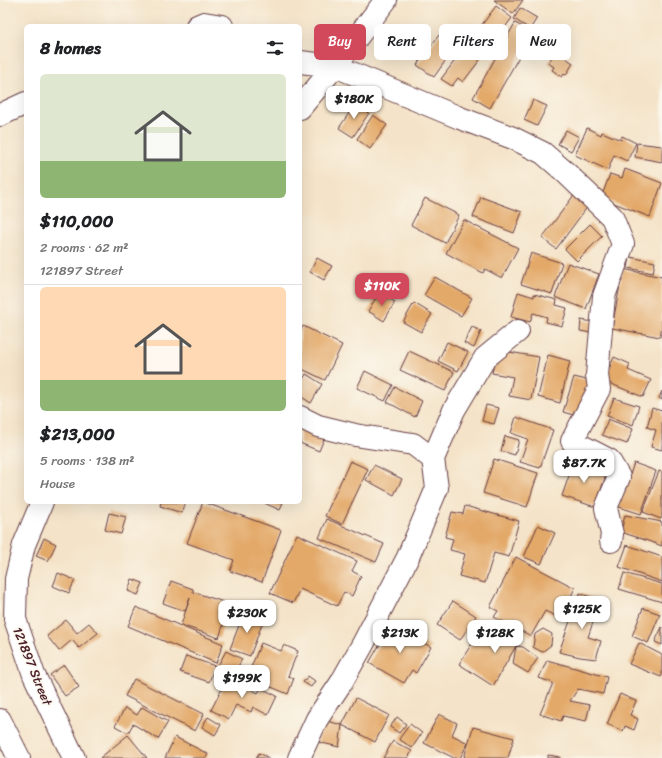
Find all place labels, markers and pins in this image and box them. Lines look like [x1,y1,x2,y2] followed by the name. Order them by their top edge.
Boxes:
[326,86,382,120] pin: $180K
[354,273,410,307] pin: $110K
[551,450,617,484] pin: $87.7K
[554,596,610,630] pin: $125K
[219,600,275,634] pin: $230K
[372,620,428,654] pin: $213K
[467,620,523,654] pin: $128K
[214,665,270,699] pin: $199K

